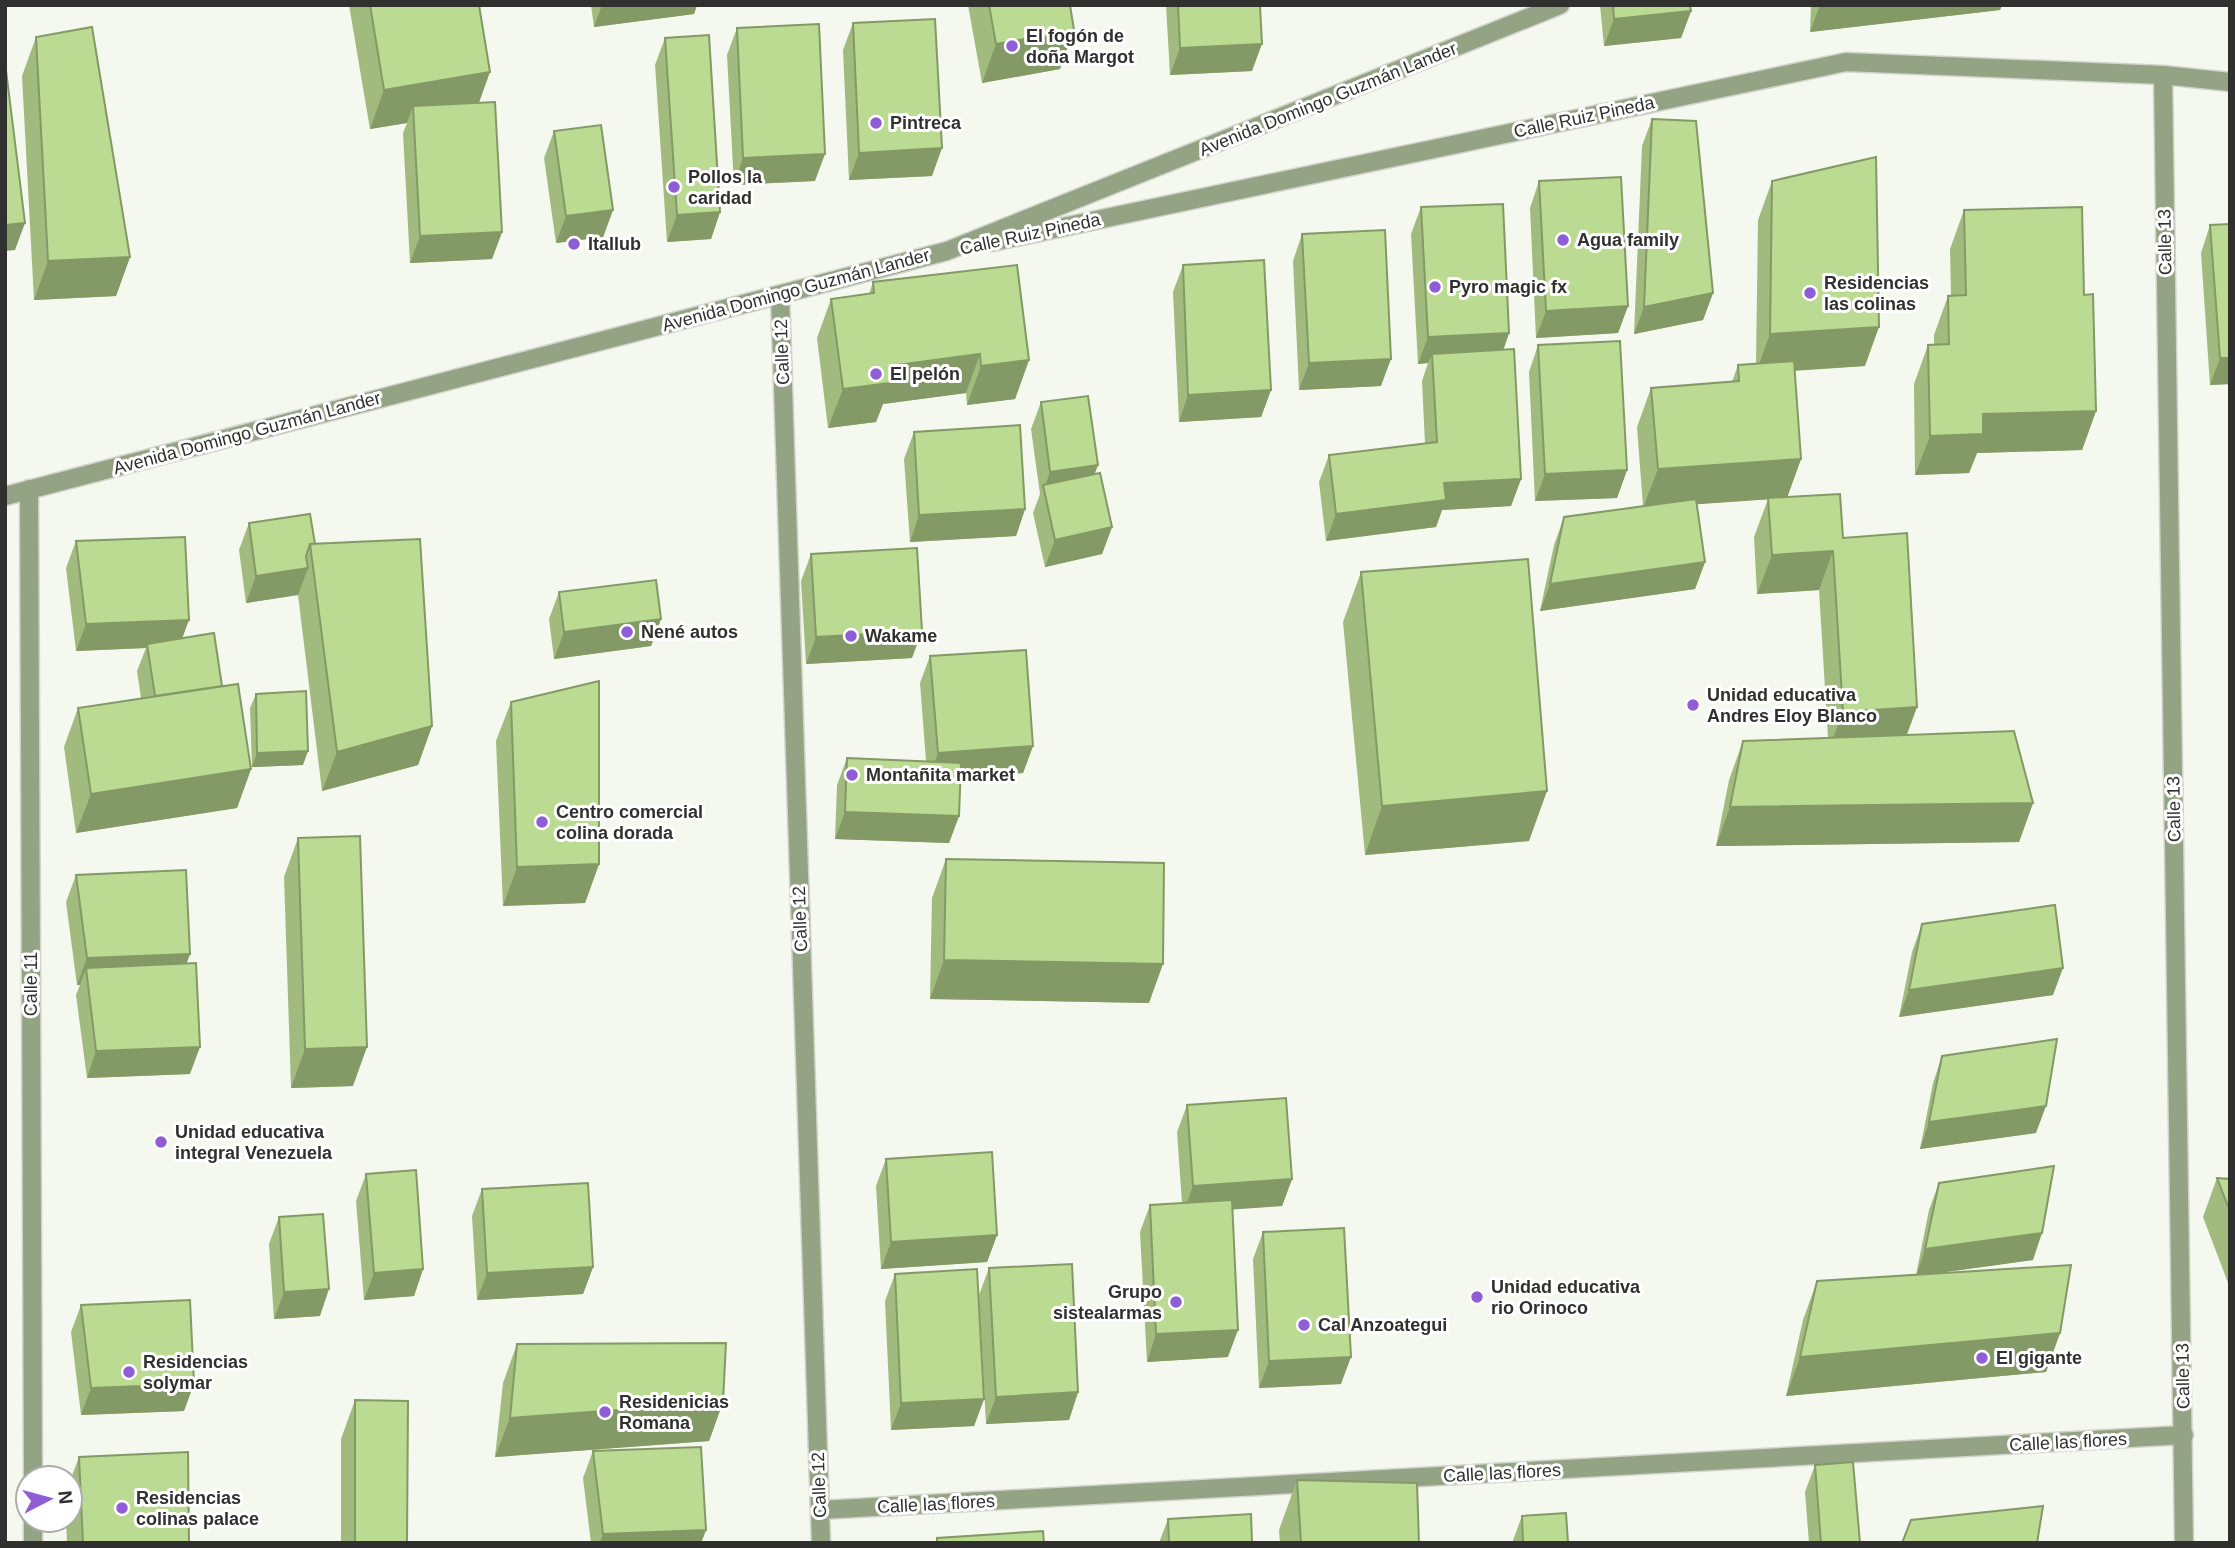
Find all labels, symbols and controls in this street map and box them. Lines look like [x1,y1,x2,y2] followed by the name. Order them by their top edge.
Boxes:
[1026,26,1134,67] place label: El fogón de doña Margot
[1004,38,1020,54] marker: El fogón de doña Margot
[1196,38,1460,160] street label: Avenida Domingo Guzmán Lander
[1512,92,1657,142] street label: Calle Ruiz Pineda
[890,113,962,133] place label: Pintreca
[868,115,884,131] marker: Pintreca
[688,167,763,208] place label: Pollos la caridad
[666,179,682,195] marker: Pollos la caridad
[958,209,1103,259] street label: Calle Ruiz Pineda
[2154,209,2176,275] street label: Calle 13
[1577,230,1679,250] place label: Agua family
[1555,232,1571,248] marker: Agua family
[588,234,641,254] place label: Itallub
[566,236,582,252] marker: Itallub
[660,245,932,335] street label: Avenida Domingo Guzmán Lander
[1824,273,1929,314] place label: Residencias las colinas
[1449,277,1567,297] place label: Pyro magic fx
[1427,279,1443,295] marker: Pyro magic fx
[1802,285,1818,301] marker: Residencias las colinas
[771,319,793,385] street label: Calle 12
[890,364,960,384] place label: El pelón
[868,366,884,382] marker: El pelón
[111,388,383,478] street label: Avenida Domingo Guzmán Lander
[641,622,738,642] place label: Nené autos
[619,624,635,640] marker: Nené autos
[865,626,937,646] place label: Wakame
[843,628,859,644] marker: Wakame
[1707,685,1877,726] place label: Unidad educativa Andres Eloy Blanco
[1685,697,1701,713] marker: Unidad educativa Andres Eloy Blanco
[866,765,1015,785] place label: Montañita market
[844,767,860,783] marker: Montañita market
[2163,776,2185,842] street label: Calle 13
[556,802,703,843] place label: Centro comercial colina dorada
[534,814,550,830] marker: Centro comercial colina dorada
[789,886,811,952] street label: Calle 12
[21,952,41,1016] street label: Calle 11
[175,1122,333,1163] place label: Unidad educativa integral Venezuela
[153,1134,169,1150] marker: Unidad educativa integral Venezuela
[1491,1277,1641,1318] place label: Unidad educativa rio Orinoco
[1053,1282,1162,1323] place label: Grupo sistealarmas
[1469,1289,1485,1305] marker: Unidad educativa rio Orinoco
[1168,1294,1184,1310] marker: Grupo sistealarmas
[1318,1315,1447,1335] place label: Cal Anzoategui
[1296,1317,1312,1333] marker: Cal Anzoategui
[2172,1343,2194,1409] street label: Calle 13
[1996,1348,2082,1368] place label: El gigante
[1974,1350,1990,1366] marker: El gigante
[143,1352,248,1393] place label: Residencias solymar
[121,1364,137,1380] marker: Residencias solymar
[619,1392,729,1433] place label: Residenicias Romana
[597,1404,613,1420] marker: Residenicias Romana
[2009,1429,2127,1455] street label: Calle las flores
[808,1452,830,1518] street label: Calle 12
[1443,1460,1561,1486] street label: Calle las flores
[14,1464,84,1534] north arrow
[136,1488,259,1529] place label: Residencias colinas palace
[54,1489,77,1505] text: N
[877,1491,995,1517] street label: Calle las flores
[114,1500,130,1516] marker: Residencias colinas palace

